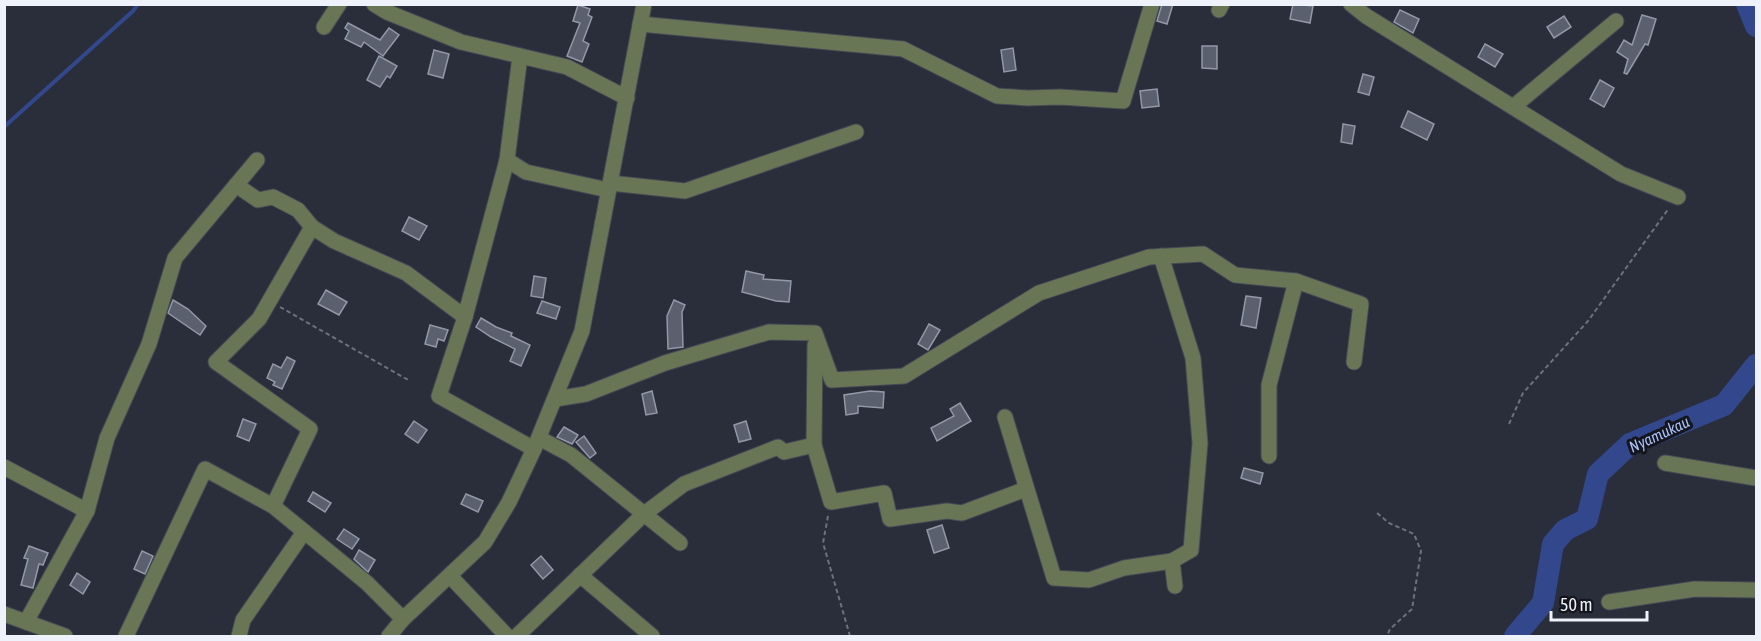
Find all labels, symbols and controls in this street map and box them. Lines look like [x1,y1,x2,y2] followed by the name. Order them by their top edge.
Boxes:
[1626,412,1693,457] water label: Nyamukau
[1551,584,1647,622] scale bar
[1560,594,1592,615] text: 50 m

